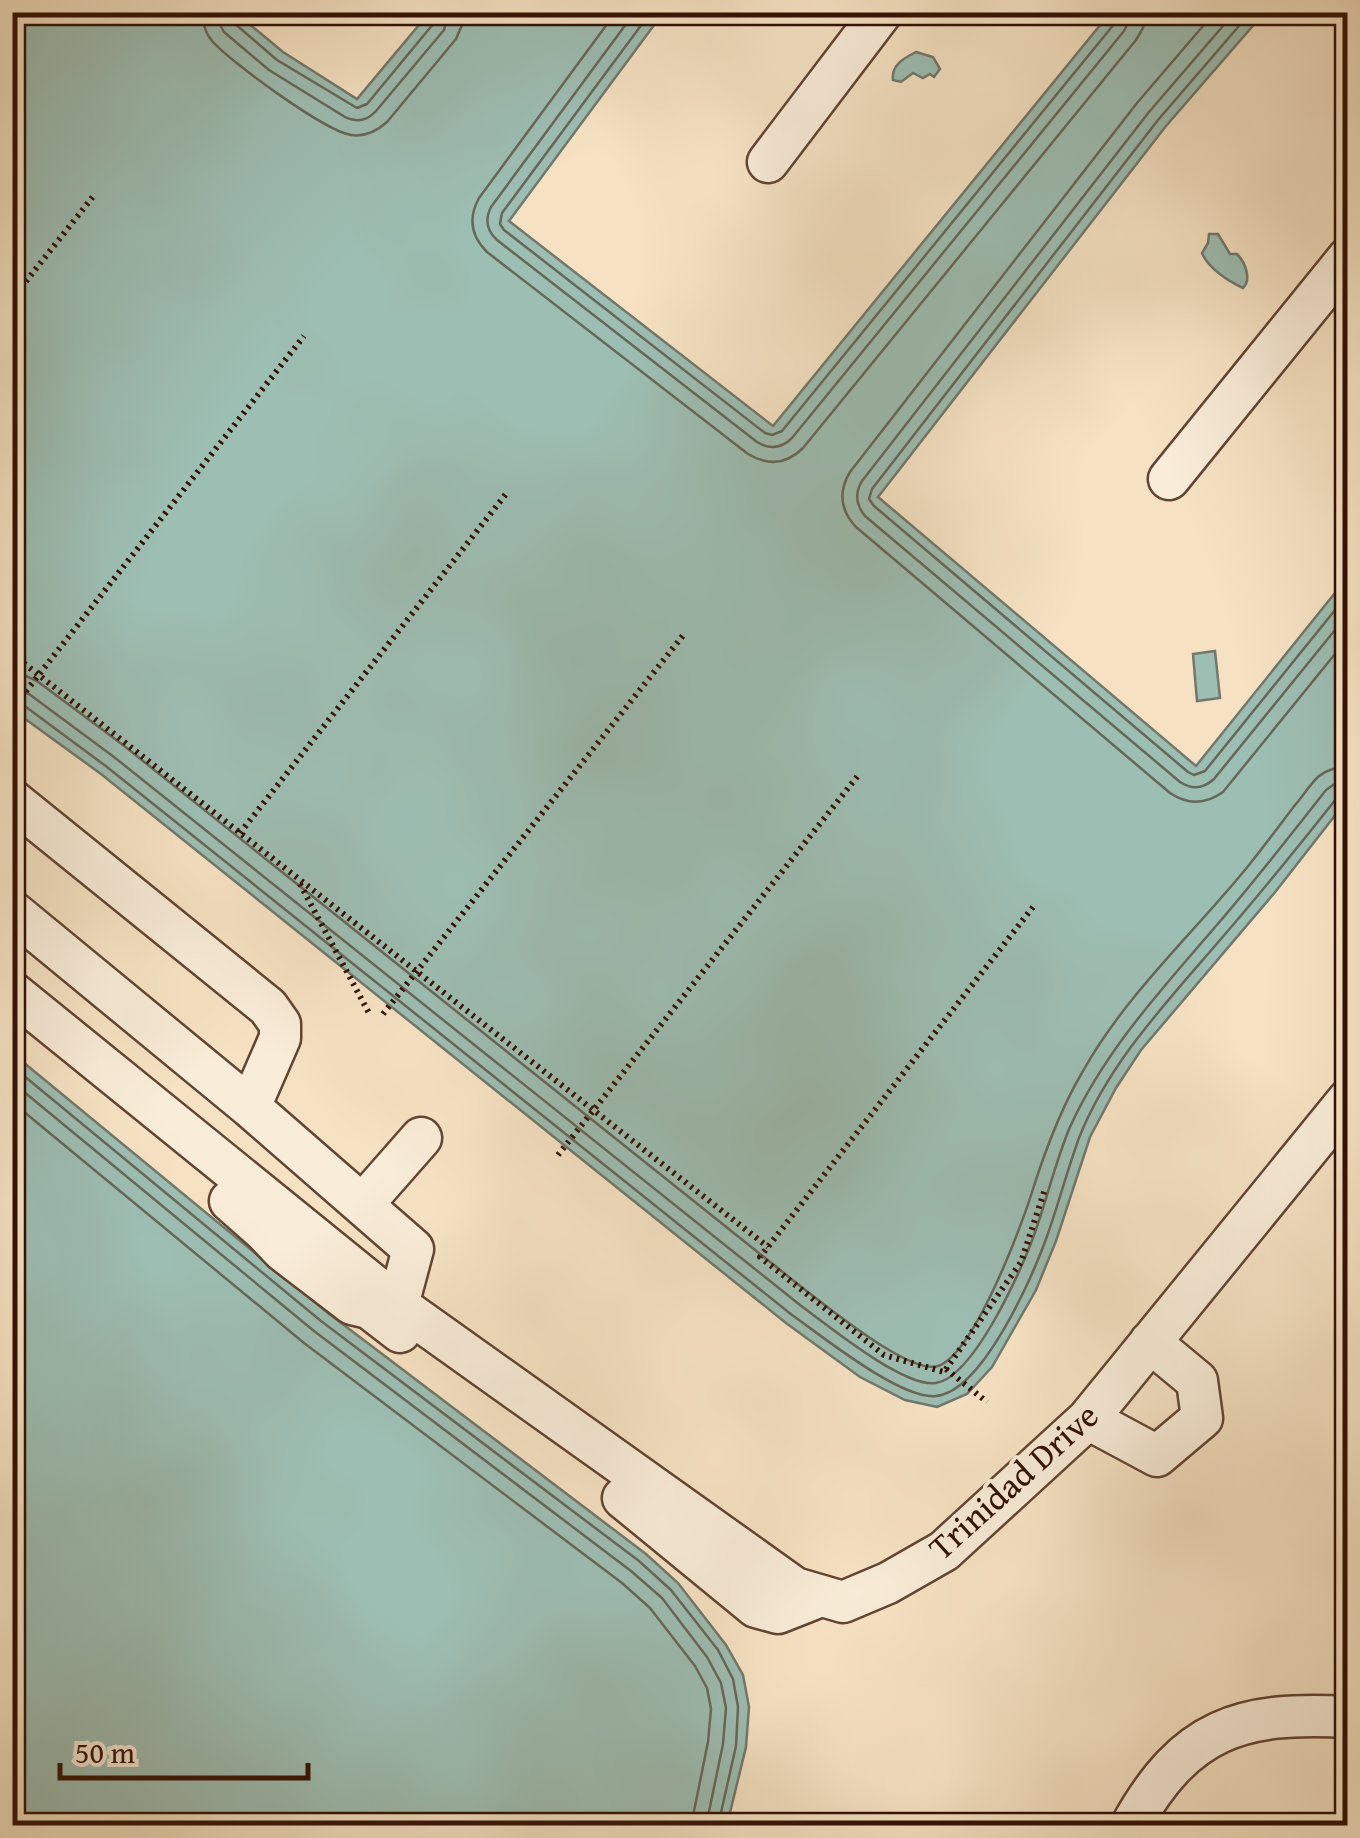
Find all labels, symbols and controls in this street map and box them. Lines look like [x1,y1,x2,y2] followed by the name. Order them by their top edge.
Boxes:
[917,1391,1109,1571] street label: Trinidad Drive
[60,1718,308,1780] scale bar
[75,1730,135,1774] text: 50 m

